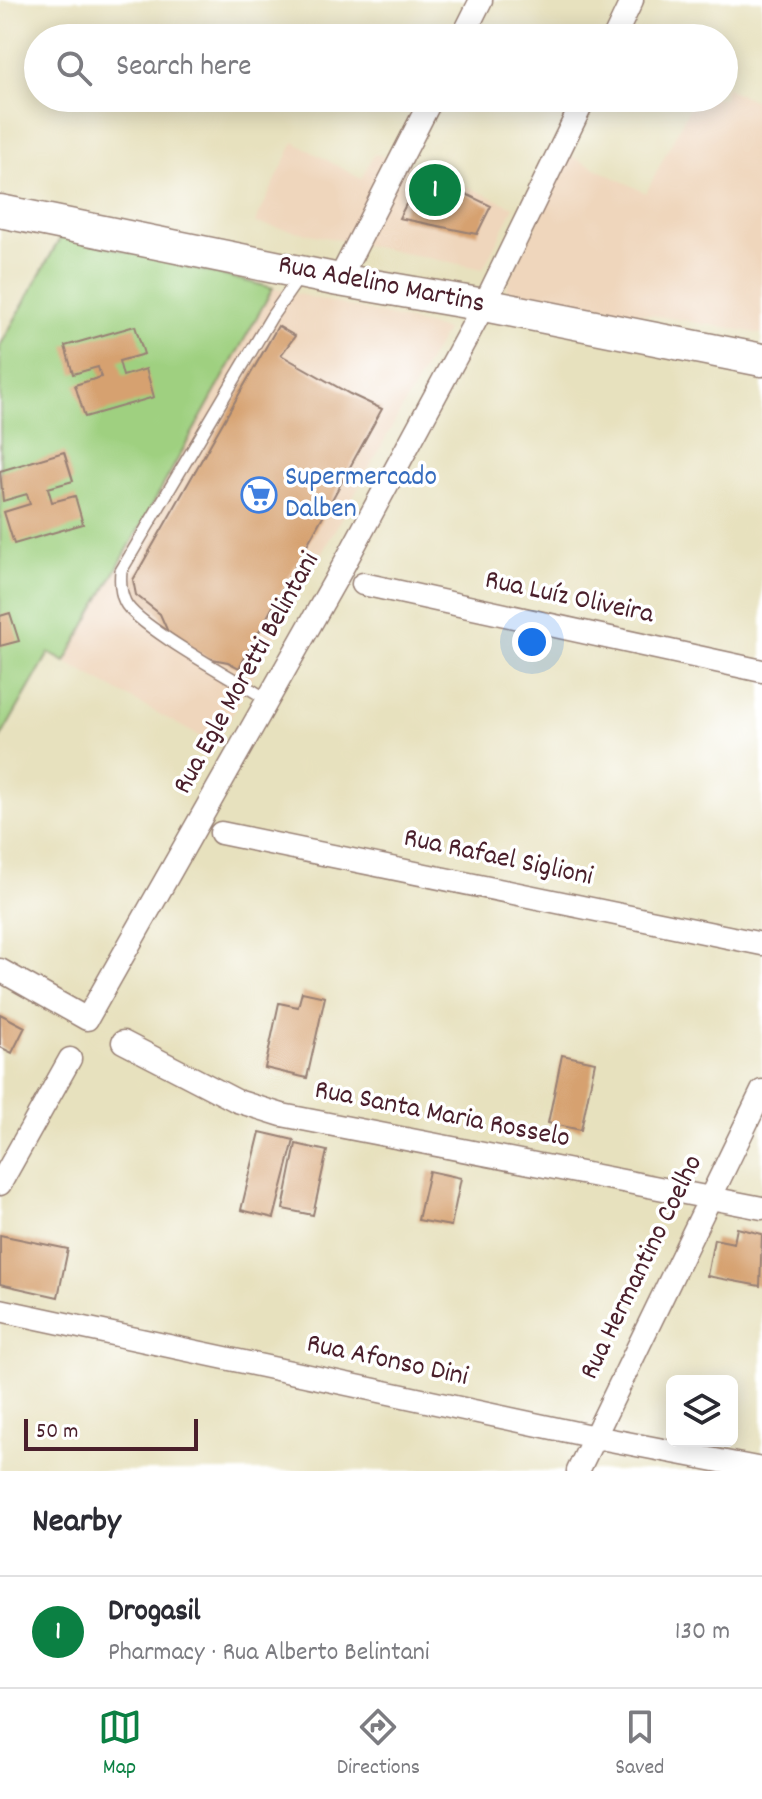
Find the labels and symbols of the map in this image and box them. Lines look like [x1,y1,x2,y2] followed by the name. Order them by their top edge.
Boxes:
[409,160,461,220] pin: 1
[274,246,488,326] street label: Rua Adelino Martins
[285,459,437,531] place label: Supermercado Dalben
[240,476,278,514] supermarket icon: Supermercado Dalben
[165,546,331,802] street label: Rua Egle Moretti Belintani
[481,562,658,637] street label: Rua Luíz Oliveira
[512,622,552,662] your location
[400,819,596,899] street label: Rua Rafael Siglioni
[311,1072,573,1160] street label: Rua Santa Maria Rosselo
[571,1149,715,1387] street label: Rua Hermantino Coelho
[303,1325,471,1399] street label: Rua Afonso Dini
[24,1415,198,1451] scale bar

